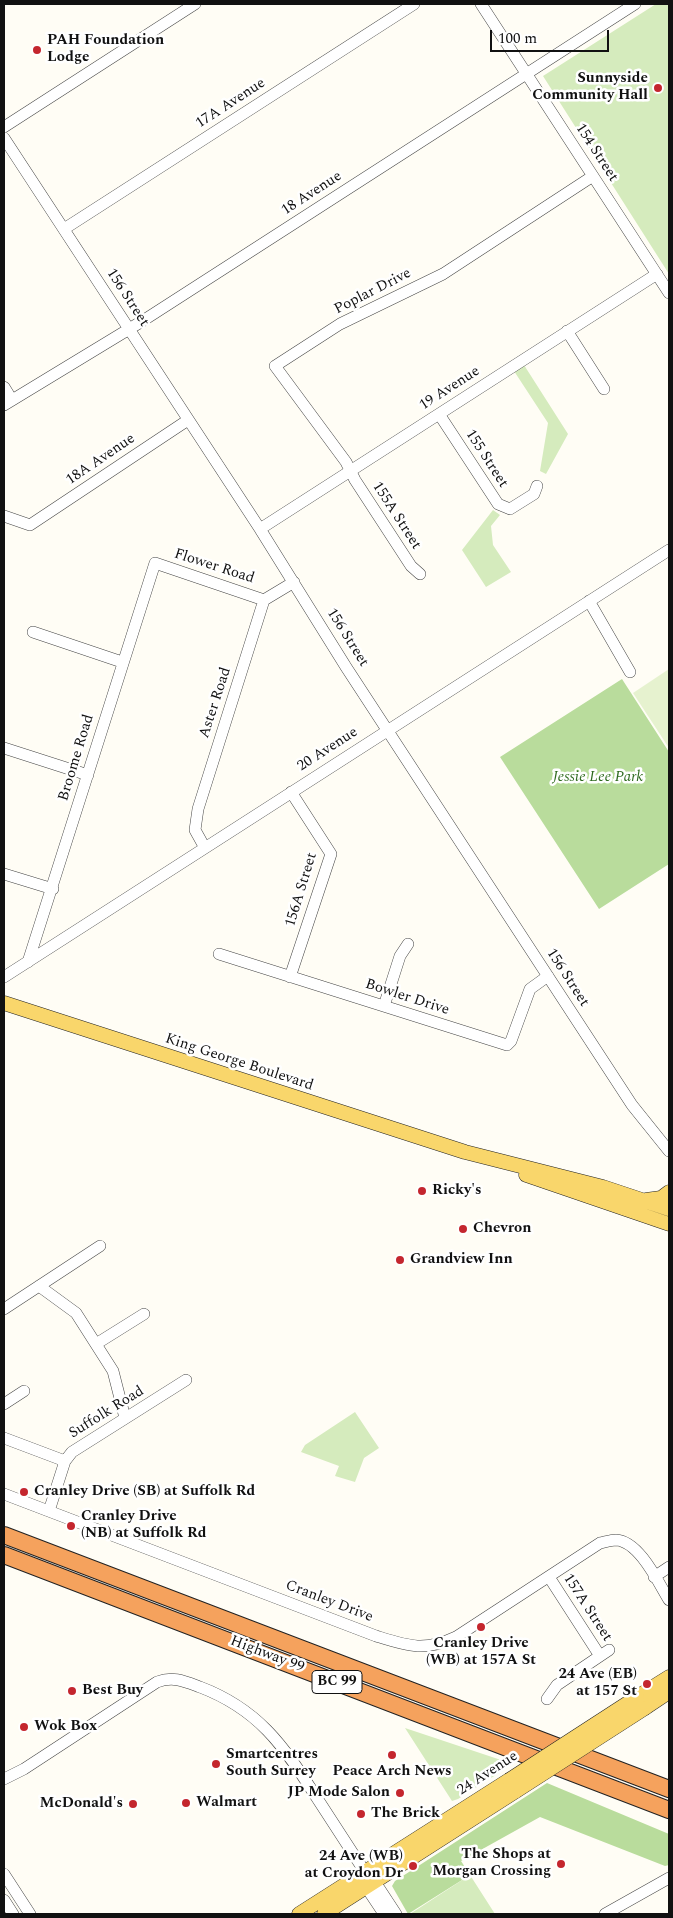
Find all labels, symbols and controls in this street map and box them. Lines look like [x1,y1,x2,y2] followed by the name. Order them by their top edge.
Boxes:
[493,20,612,52] scale bar
[498,27,537,50] text: 100 m
[47,32,164,67] place label: PAH Foundation Lodge
[31,44,43,56] marker: PAH Foundation Lodge
[532,70,648,105] place label: Sunnyside Community Hall
[193,75,269,133] street label: 17A Avenue
[652,82,664,94] marker: Sunnyside Community Hall
[571,121,621,185] street label: 154 Street
[278,168,346,220] street label: 18 Avenue
[331,265,415,319] street label: Poplar Drive
[102,266,152,330] street label: 156 Street
[416,363,484,415] street label: 19 Avenue
[461,427,511,491] street label: 155 Street
[63,430,139,490] street label: 18A Avenue
[368,479,424,553] street label: 155A Street
[172,546,256,588] street label: Flower Road
[322,605,372,671] street label: 156 Street
[196,665,236,741] street label: Aster Road
[55,712,99,804] street label: Broome Road
[294,724,362,776] street label: 20 Avenue
[553,769,643,787] park label: Jessie Lee Park
[282,851,322,929] street label: 156A Street
[542,946,592,1010] street label: 156 Street
[363,976,451,1020] street label: Bowler Drive
[163,1031,315,1095] street label: King George Boulevard
[432,1182,482,1200] place label: Ricky's
[416,1185,428,1197] marker: Ricky's
[473,1220,532,1238] place label: Chevron
[457,1223,469,1235] marker: Chevron
[410,1251,513,1269] place label: Grandview Inn
[394,1254,406,1266] marker: Grandview Inn
[66,1383,148,1443] street label: Suffolk Road
[34,1483,255,1501] place label: Cranley Drive (SB) at Suffolk Rd
[18,1486,30,1498] marker: Cranley Drive (SB) at Suffolk Rd
[81,1508,207,1543] place label: Cranley Drive (NB) at Suffolk Rd
[65,1520,77,1532] marker: Cranley Drive (NB) at Suffolk Rd
[559,1571,615,1645] street label: 157A Street
[283,1577,375,1627] street label: Cranley Drive
[475,1621,487,1633] marker: Cranley Drive (WB) at 157A St
[227,1633,307,1677] street label: Highway 99
[426,1635,536,1670] place label: Cranley Drive (WB) at 157A St
[558,1666,637,1701] place label: 24 Ave (EB) at 157 St
[312,1670,362,1694] road number: BC 99
[641,1678,653,1690] marker: 24 Ave (EB) at 157 St
[82,1682,143,1700] place label: Best Buy
[66,1685,78,1697] marker: Best Buy
[34,1718,97,1736] place label: Wok Box
[18,1721,30,1733] marker: Wok Box
[226,1746,318,1781] place label: Smartcentres South Surrey
[454,1748,522,1800] street label: 24 Avenue
[386,1749,398,1761] marker: Peace Arch News
[210,1758,222,1770] marker: Smartcentres South Surrey
[333,1763,451,1781] place label: Peace Arch News
[288,1784,390,1802] place label: JP Mode Salon
[394,1787,406,1799] marker: JP Mode Salon
[196,1794,257,1812] place label: Walmart
[40,1795,123,1813] place label: McDonald's
[180,1797,192,1809] marker: Walmart
[127,1798,139,1810] marker: McDonald's
[371,1805,440,1823] place label: The Brick
[355,1808,367,1820] marker: The Brick
[432,1846,551,1881] place label: The Shops at Morgan Crossing
[305,1848,403,1883] place label: 24 Ave (WB) at Croydon Dr
[555,1858,567,1870] marker: The Shops at Morgan Crossing
[407,1860,419,1872] marker: 24 Ave (WB) at Croydon Dr

